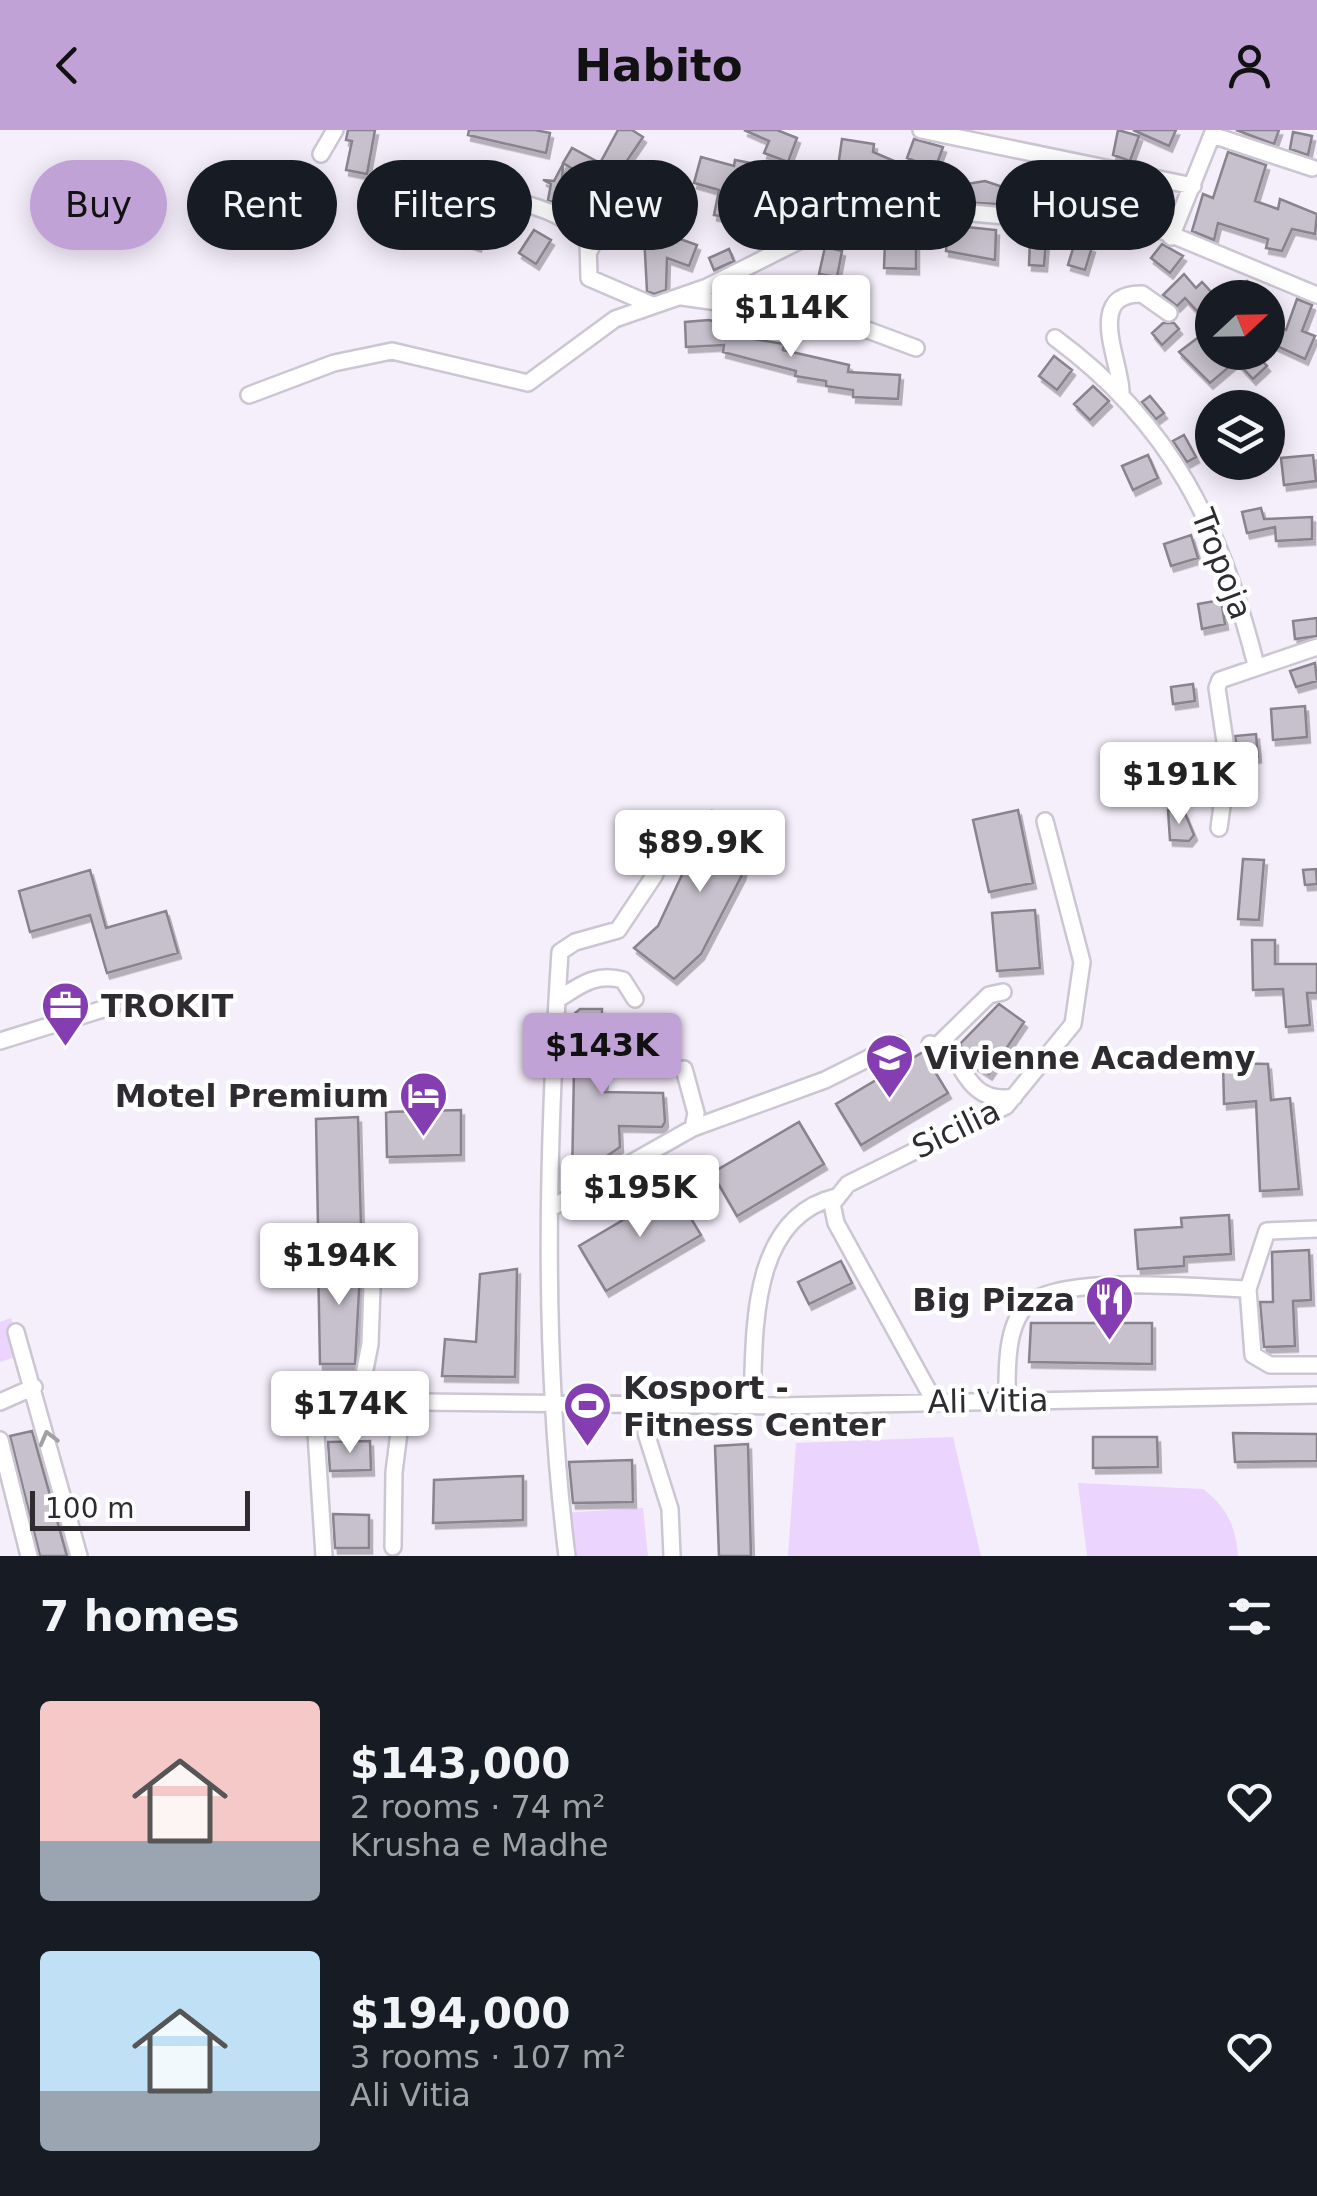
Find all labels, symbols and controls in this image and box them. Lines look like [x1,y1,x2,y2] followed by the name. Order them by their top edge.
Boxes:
[40,38,95,93] icon: back
[1222,38,1277,93] icon: person
[574,39,743,92] text: Habito
[30,160,167,250] chip: Buy
[187,160,337,250] chip: Rent
[357,160,532,250] chip: Filters
[552,160,698,250] chip: New
[718,160,976,250] chip: Apartment
[996,160,1175,250] chip: House
[721,275,861,360] pin: $114K
[1195,280,1285,370] north arrow
[1195,280,1285,480] map controls
[734,288,848,326] text: $114K
[1195,390,1285,480] button: layers
[1183,502,1260,625] street label: Tropoja
[1109,742,1249,827] pin: $191K
[1122,755,1236,793] text: $191K
[619,810,781,895] pin: $89.9K
[637,823,763,861] text: $89.9K
[40,980,92,1048] office icon: TROKIT
[101,987,233,1025] place label: TROKIT
[532,1013,672,1098] pin: $143K
[545,1026,659,1064] text: $143K
[863,1032,915,1100] school or university icon: Vivienne Academy
[924,1039,1255,1077] place label: Vivienne Academy
[398,1070,450,1138] hotel icon: Motel Premium
[115,1077,389,1115] place label: Motel Premium
[906,1092,1006,1166] street label: Sicilia
[570,1155,710,1240] pin: $195K
[583,1168,697,1206] text: $195K
[269,1223,409,1308] pin: $194K
[282,1236,396,1274] text: $194K
[1084,1274,1136,1342] restaurant icon: Big Pizza
[912,1281,1075,1319] place label: Big Pizza
[623,1369,886,1444] place label: Kosport - Fitness Center
[280,1371,420,1456] pin: $174K
[562,1380,614,1448] sports icon: Kosport - Fitness Center
[927,1381,1049,1421] street label: Ali Vitia
[293,1384,407,1422] text: $174K
[38,1430,59,1447] one-way arrow
[30,1486,250,1530] scale bar
[45,1492,135,1525] text: 100 m
[1222,1589,1277,1644] icon: filters
[40,1592,240,1641] text: 7 homes
[350,1739,571,1788] text: $143,000
[120,1741,240,1861] icon: home
[1222,1774,1277,1829] icon: heart
[350,1788,605,1826] text: 2 rooms · 74 m²
[350,1826,609,1864] text: Krusha e Madhe
[350,1989,571,2038] text: $194,000
[120,1991,240,2111] icon: home
[1222,2024,1277,2079] icon: heart
[350,2038,626,2076] text: 3 rooms · 107 m²
[350,2076,471,2114] text: Ali Vitia

